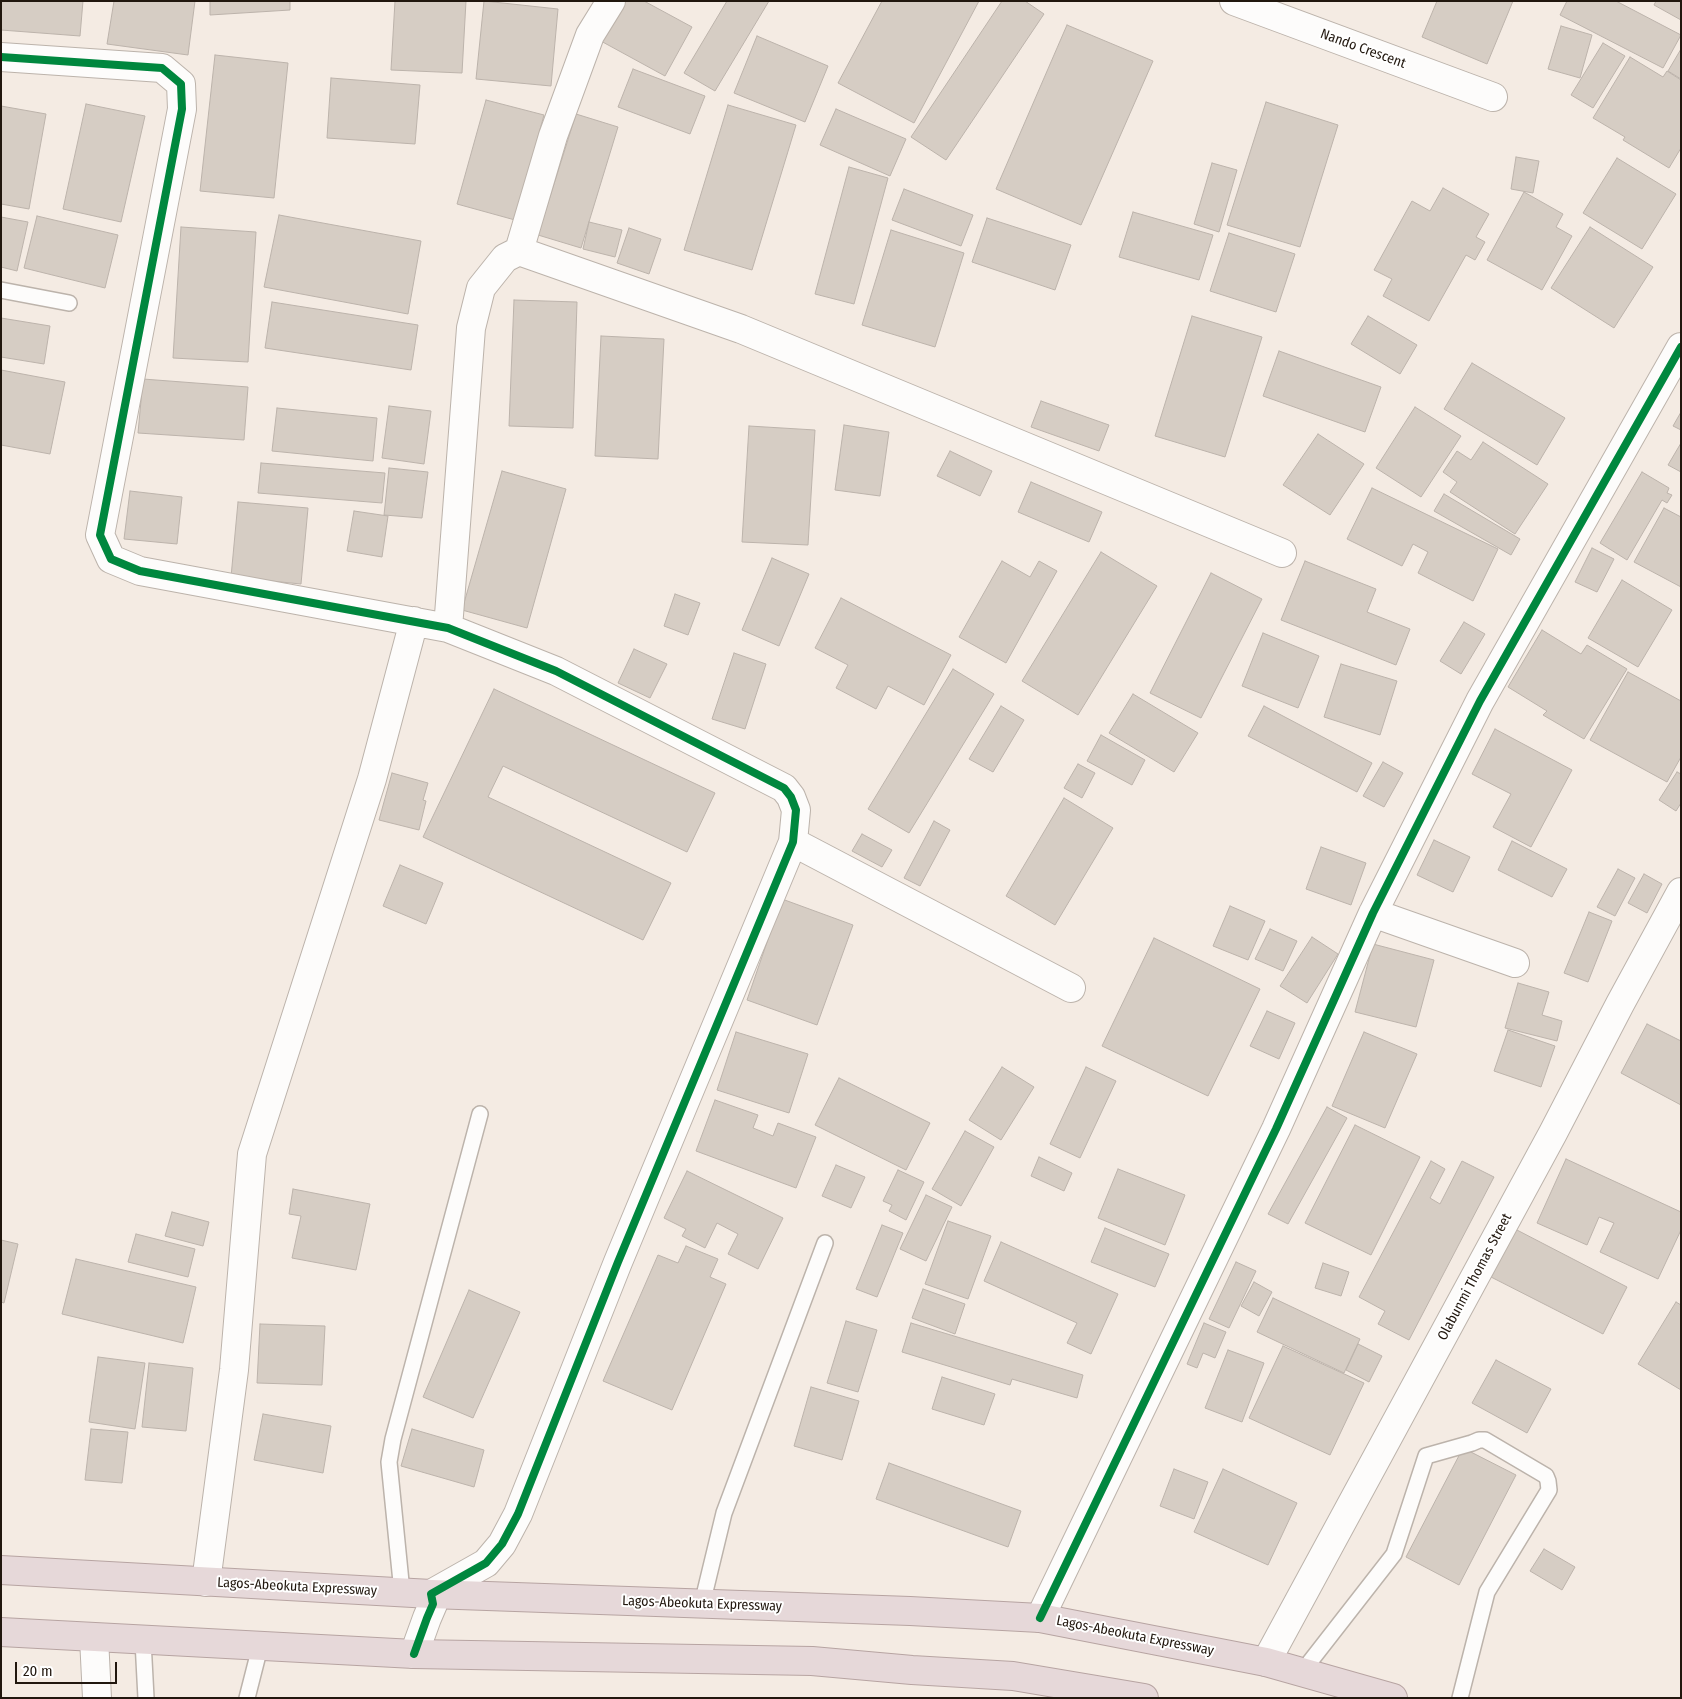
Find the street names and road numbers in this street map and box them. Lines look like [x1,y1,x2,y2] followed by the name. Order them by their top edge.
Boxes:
[1318,26,1408,72] street label: Nando Crescent
[1434,1211,1516,1343] street label: Olabunmi Thomas Street
[217,1574,377,1600] street label: Lagos-Abeokuta Expressway
[622,1593,782,1615] street label: Lagos-Abeokuta Expressway
[1055,1612,1215,1660] street label: Lagos-Abeokuta Expressway

